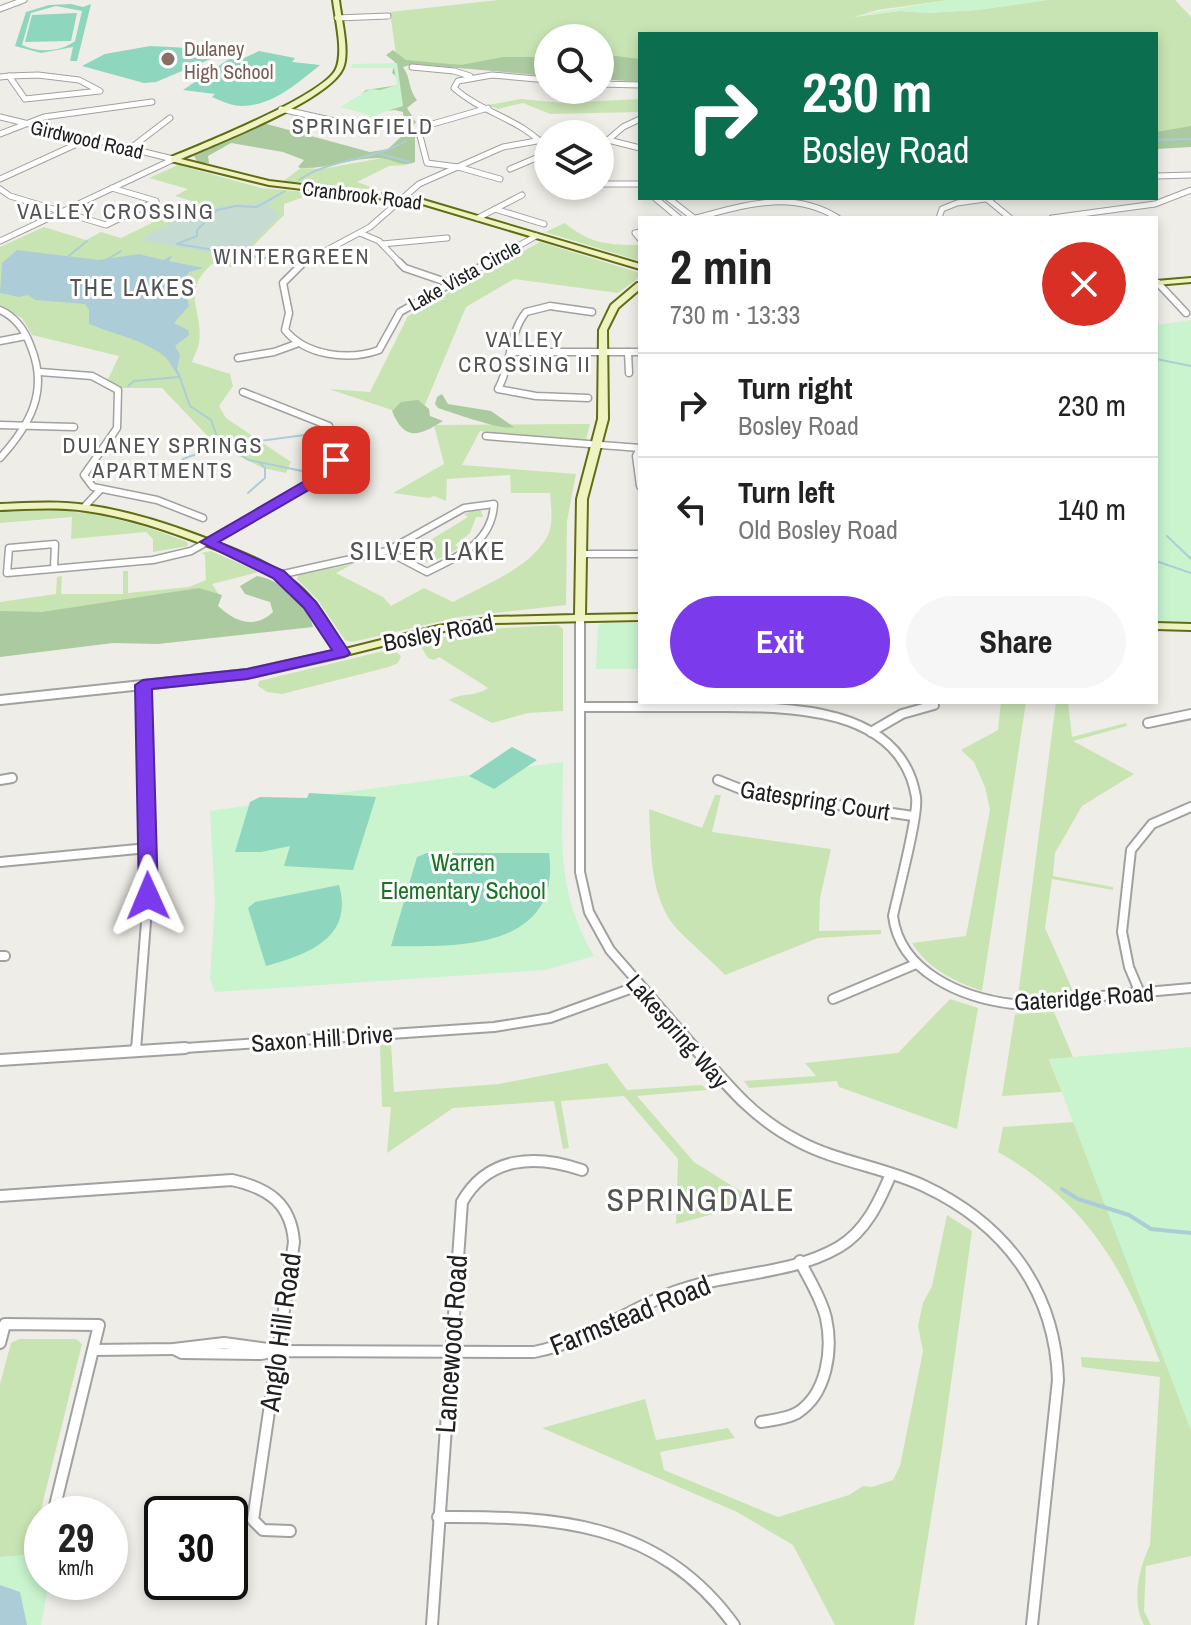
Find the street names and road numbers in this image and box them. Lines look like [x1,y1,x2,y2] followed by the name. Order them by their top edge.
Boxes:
[28,113,146,165] street label: Girdwood Road
[301,174,423,216] street label: Cranbrook Road
[403,233,525,317] street label: Lake Vista Circle
[380,606,496,658] street label: Bosley Road
[738,772,893,828] street label: Gatespring Court
[620,967,737,1095] street label: Lakespring Way
[1013,976,1155,1018] street label: Gateridge Road
[250,1017,394,1059] street label: Saxon Hill Drive
[250,1250,310,1415] street label: Anglo Hill Road
[426,1254,476,1434] street label: Lancewood Road
[544,1266,716,1364] street label: Farmstead Road

